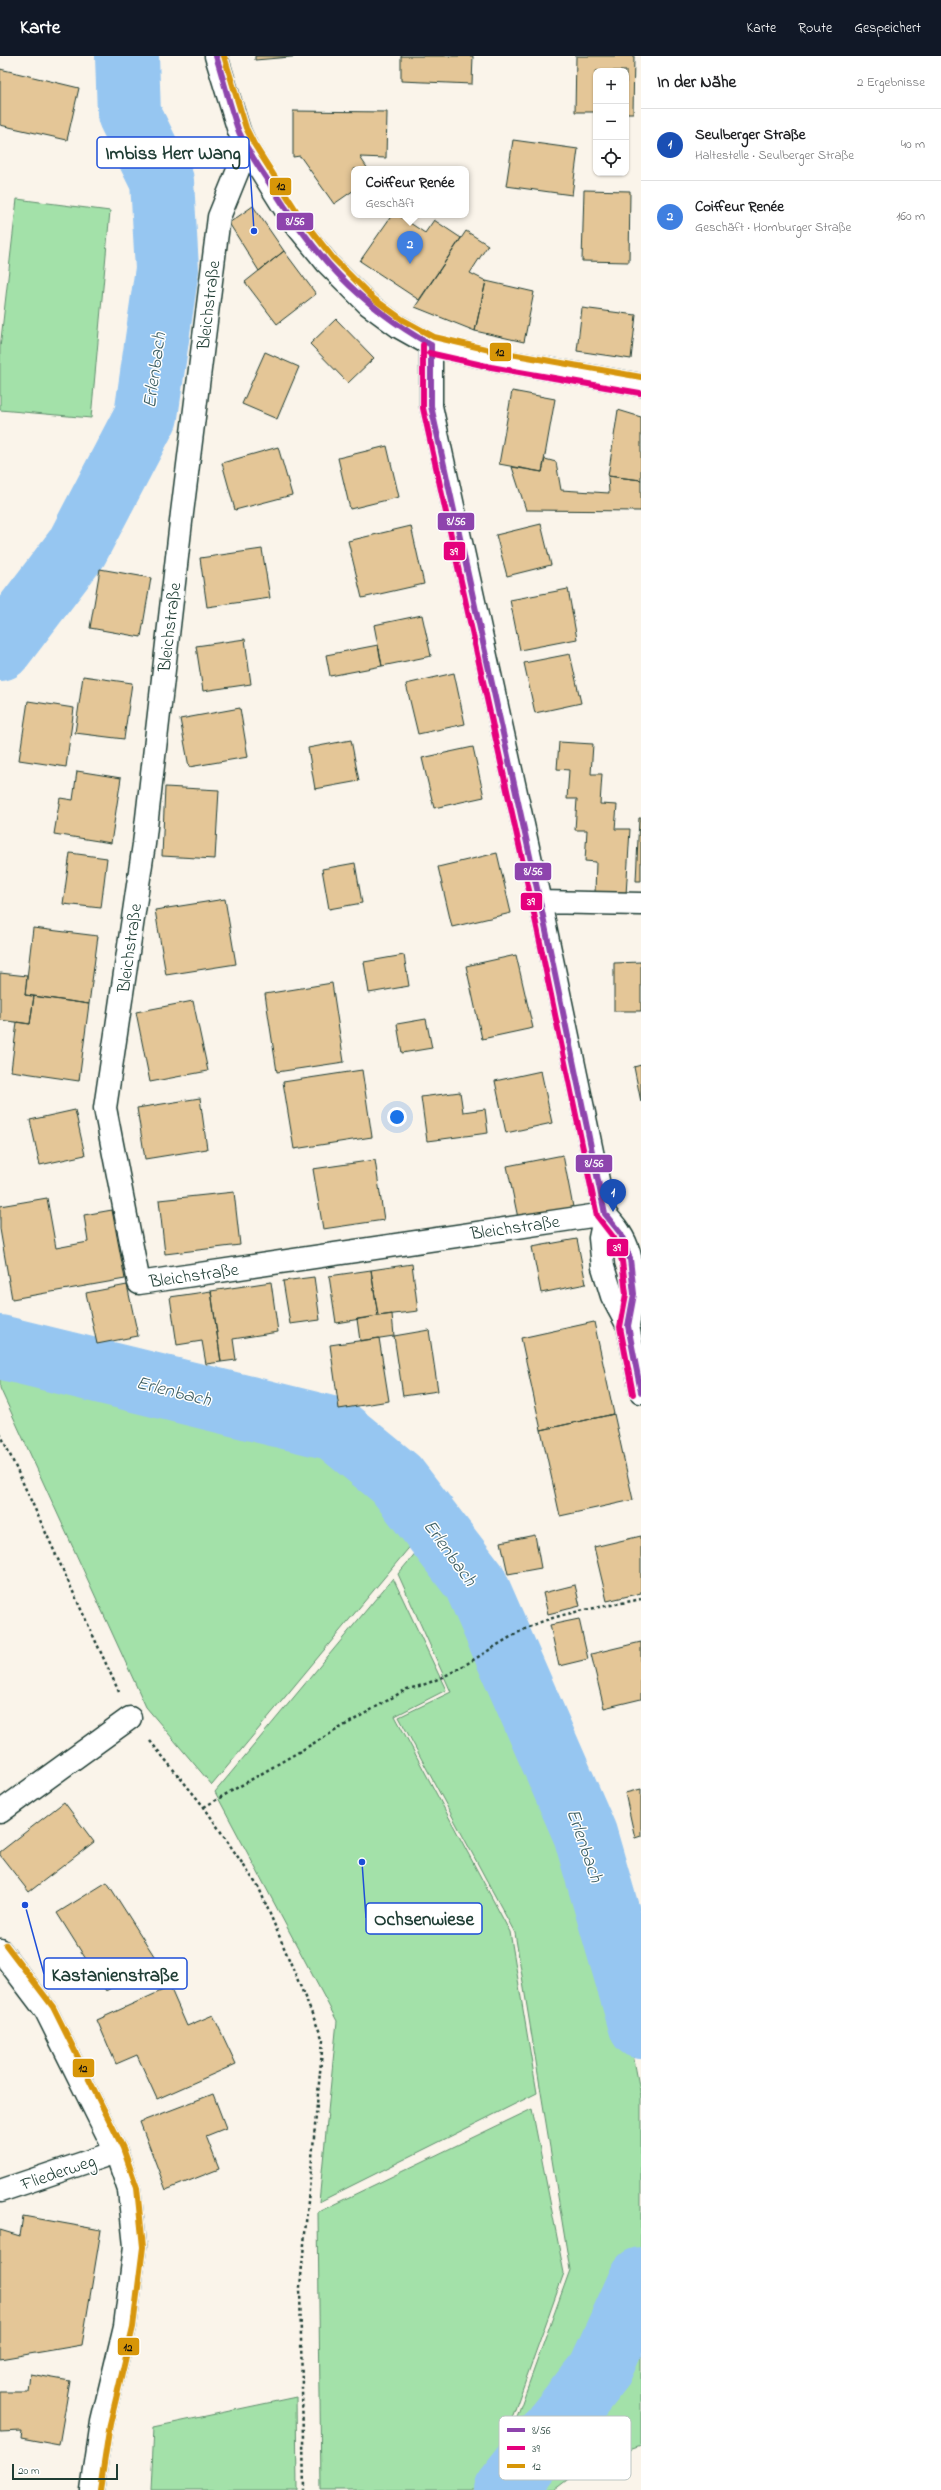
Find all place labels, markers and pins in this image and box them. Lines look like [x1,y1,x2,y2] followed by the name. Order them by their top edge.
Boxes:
[97,137,249,168] callout: Imbiss Herr Wang
[397,231,423,264] pin: 2
[600,1179,626,1212] pin: 1
[366,1903,482,1934] callout: Ochsenwiese
[44,1958,187,1989] callout: Kastanienstraße

